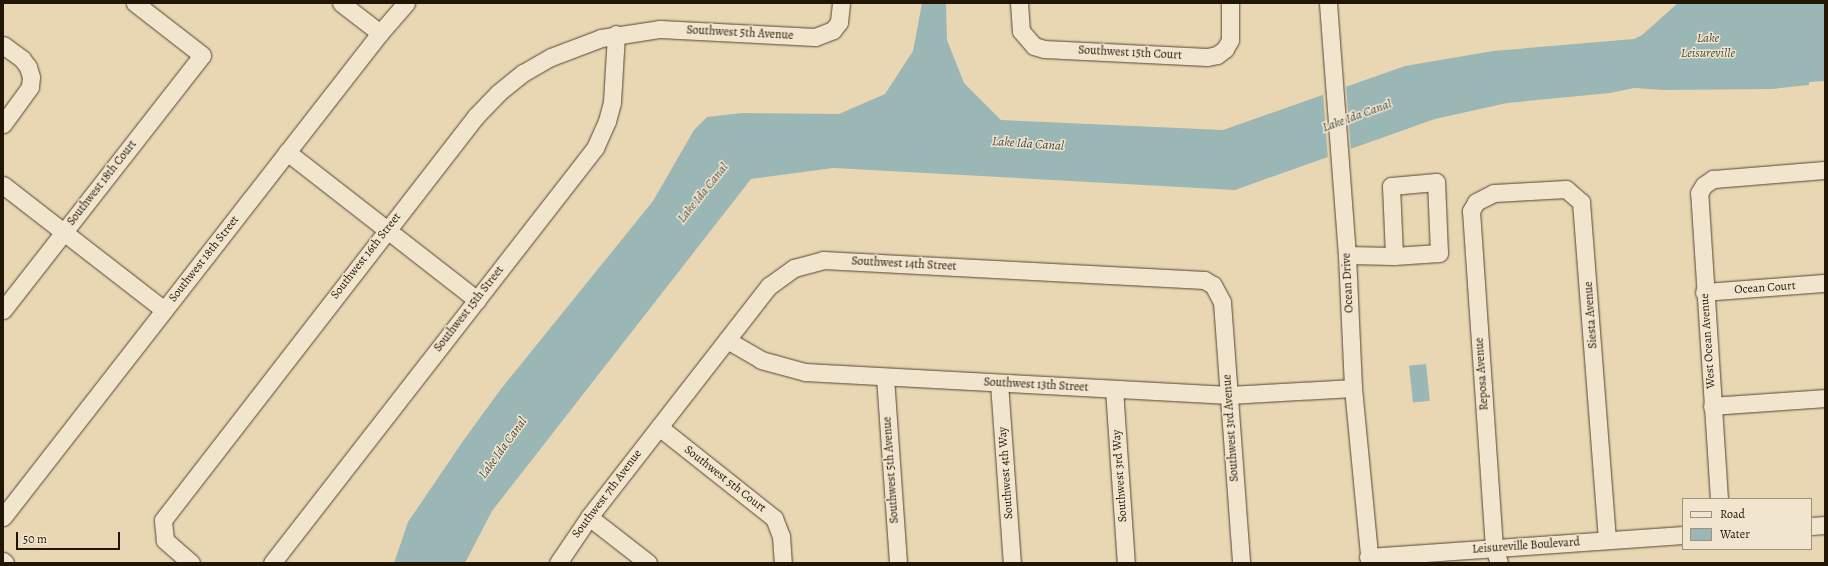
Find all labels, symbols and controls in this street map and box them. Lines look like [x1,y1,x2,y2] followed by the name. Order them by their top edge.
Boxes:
[686,23,794,43] street label: Southwest 5th Avenue
[1681,31,1735,62] water label: Lake Leisureville
[1078,43,1182,63] street label: Southwest 15th Court
[1320,96,1394,136] water label: Lake Ida Canal
[991,134,1065,154] water label: Lake Ida Canal
[64,137,140,229] street label: Southwest 18th Court
[674,160,732,226] water label: Lake Ida Canal
[328,210,404,302] street label: Southwest 16th Street
[166,213,242,305] street label: Southwest 18th Street
[1339,253,1357,313] street label: Ocean Drive
[851,254,957,274] street label: Southwest 14th Street
[431,263,507,355] street label: Southwest 15th Street
[1734,279,1796,297] street label: Ocean Court
[1581,281,1601,349] street label: Siesta Avenue
[1697,293,1719,389] street label: West Ocean Avenue
[1472,337,1492,411] street label: Reposa Avenue
[1220,374,1242,482] street label: Southwest 3rd Avenue
[983,375,1089,395] street label: Southwest 13th Street
[475,414,531,482] water label: Lake Ida Canal
[880,416,902,524] street label: Southwest 5th Avenue
[996,426,1016,520] street label: Southwest 4th Way
[1110,429,1130,523] street label: Southwest 3rd Way
[681,443,769,515] street label: Southwest 5th Court
[569,447,645,541] street label: Southwest 7th Avenue
[1682,498,1812,550] legend
[1720,506,1745,522] text: Road
[18,524,122,550] scale bar
[1720,526,1750,542] text: Water
[23,531,47,547] text: 50 m
[1472,535,1580,557] street label: Leisureville Boulevard

